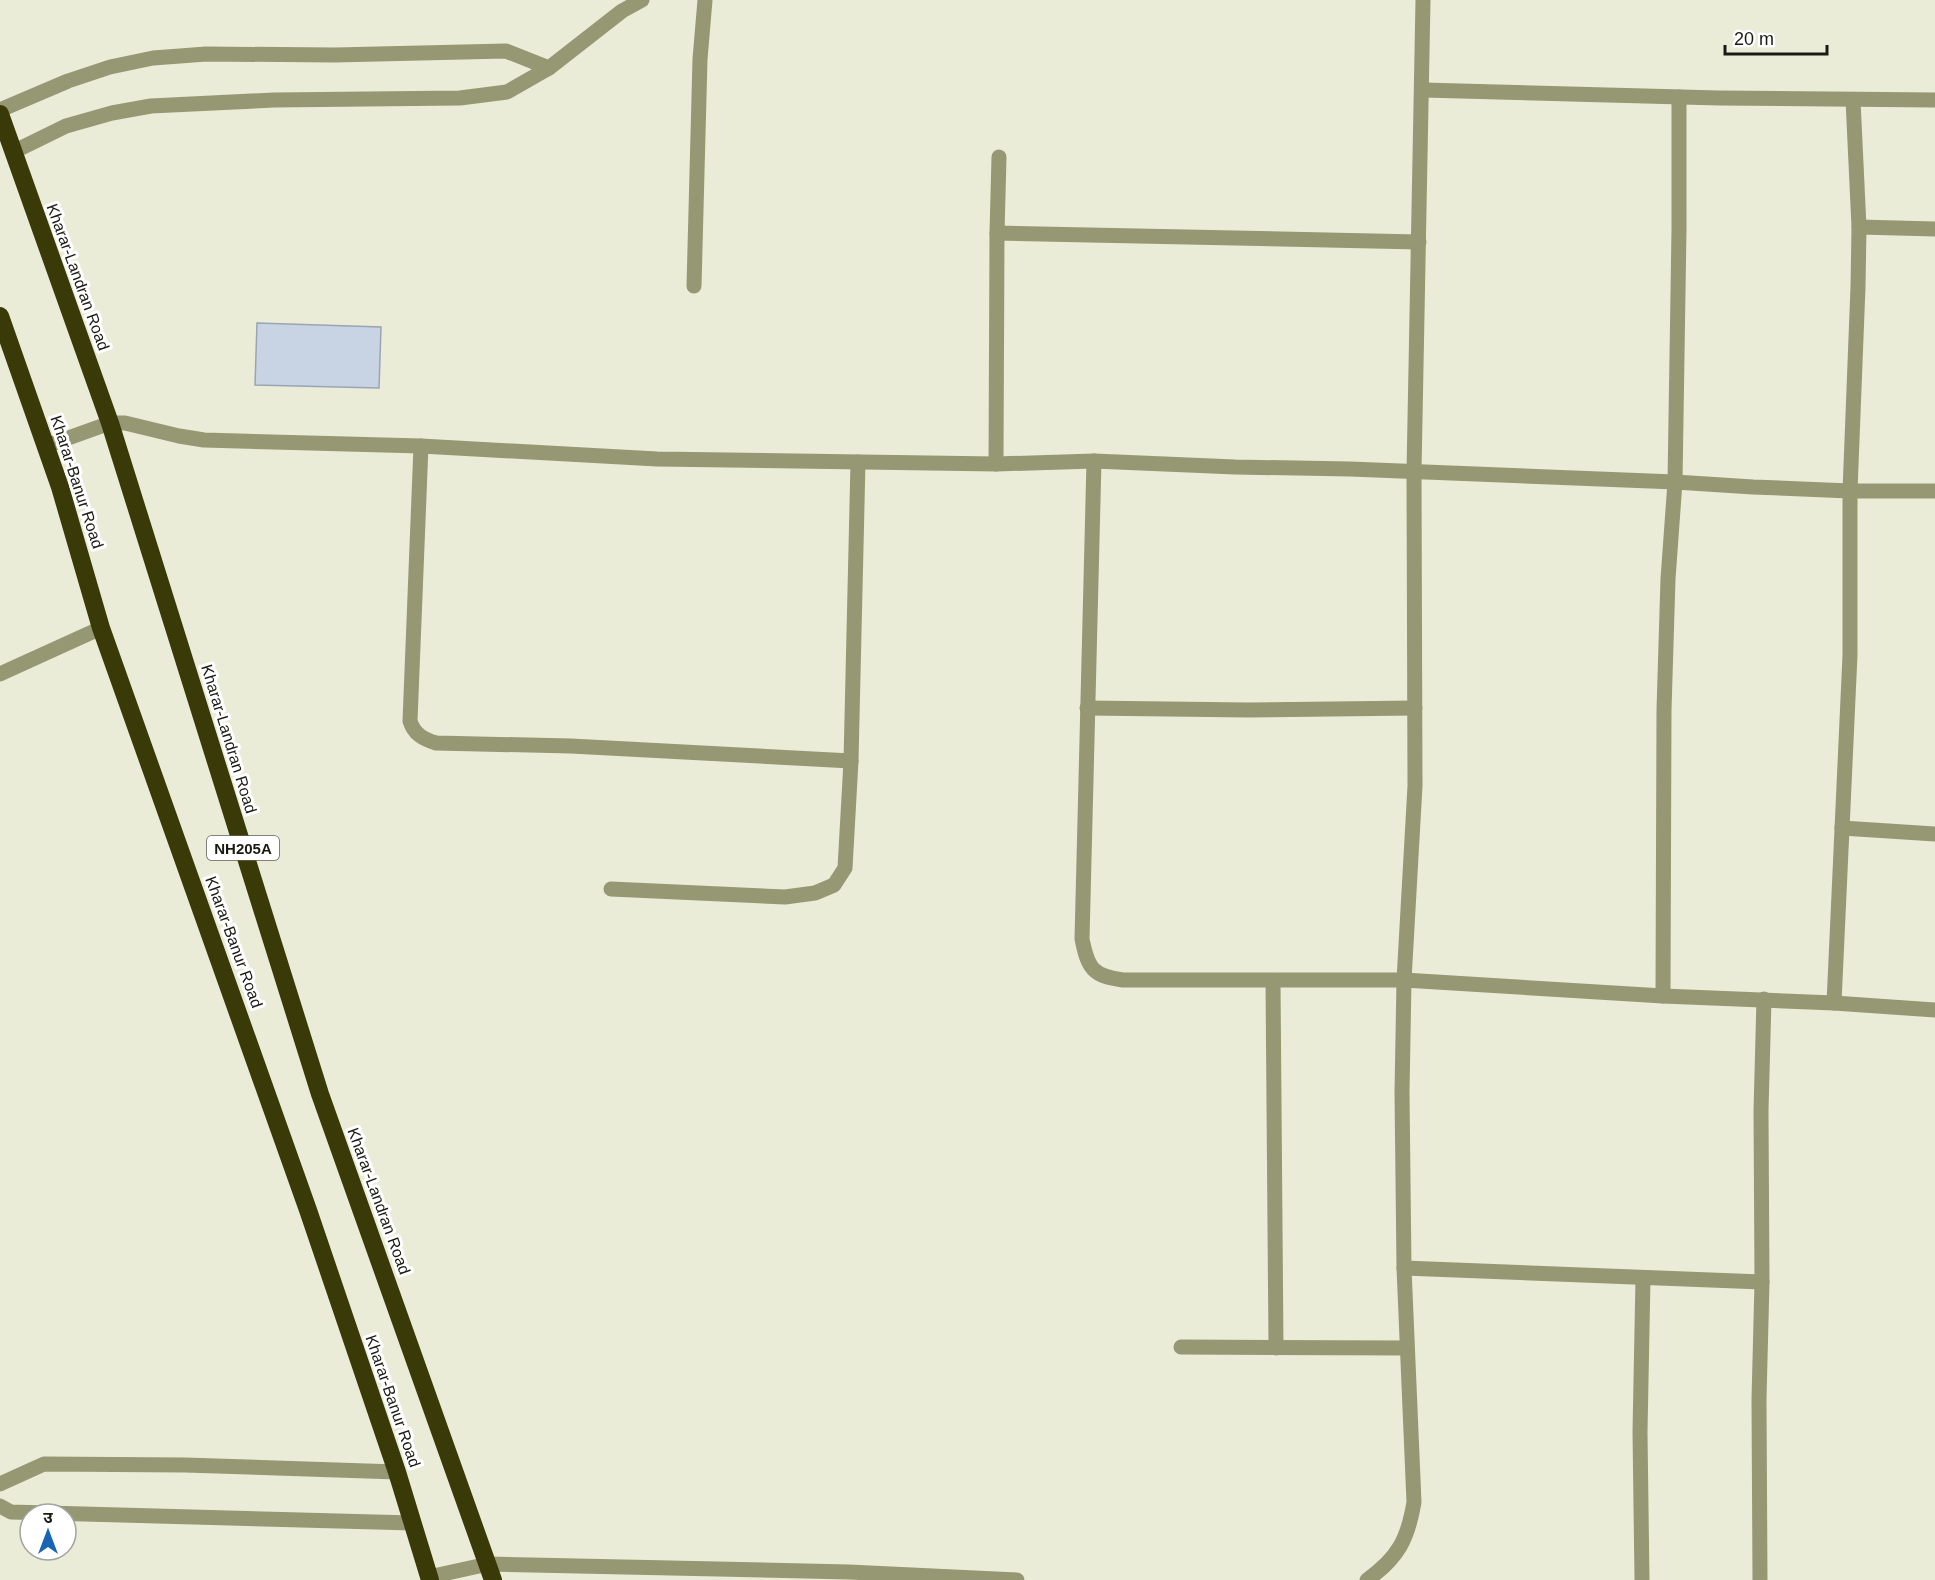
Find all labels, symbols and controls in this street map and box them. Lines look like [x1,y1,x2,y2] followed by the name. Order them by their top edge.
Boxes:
[1725,18,1827,56] scale bar
[1734,29,1774,49] text: 20 m
[44,201,112,353] street label: Kharar-Landran Road
[47,413,107,551] street label: Kharar-Banur Road
[198,663,260,815] street label: Kharar-Landran Road
[207,836,279,860] road number: NH205A
[202,874,266,1010] street label: Kharar-Banur Road
[345,1125,413,1277] street label: Kharar-Landran Road
[362,1333,424,1469] street label: Kharar-Banur Road
[18,1502,78,1562] north arrow
[43,1509,53,1526] text: उ

